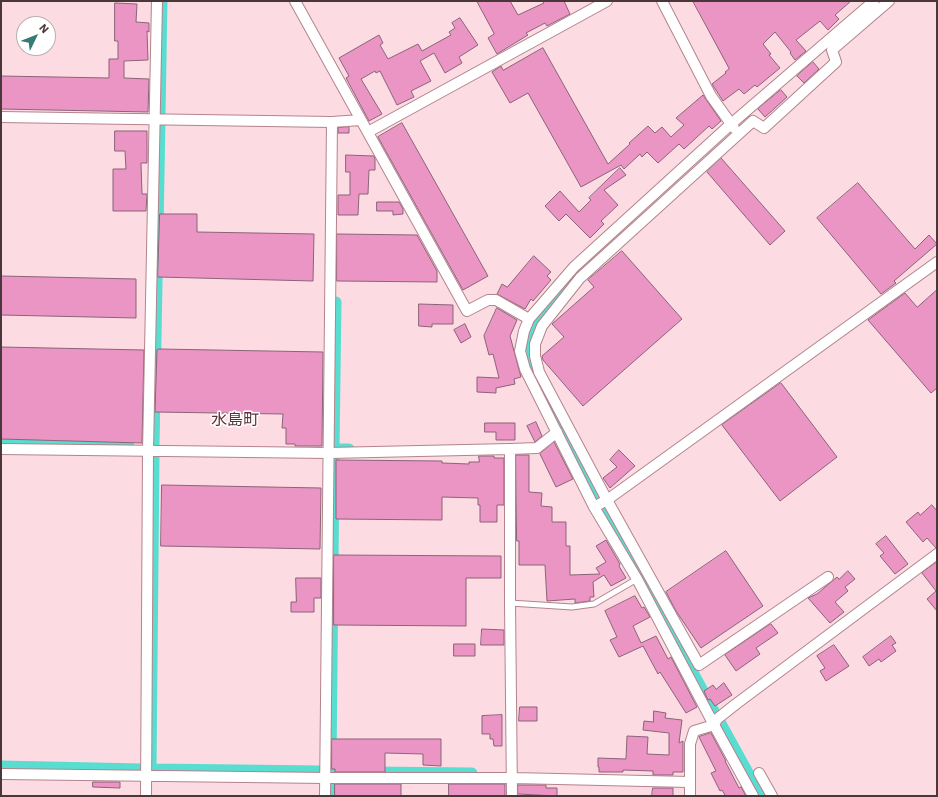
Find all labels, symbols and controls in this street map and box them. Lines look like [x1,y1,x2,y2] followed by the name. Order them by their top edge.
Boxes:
[16,16,56,56] north arrow
[36,21,52,36] text: N
[211,410,259,430] district label: 水島町

